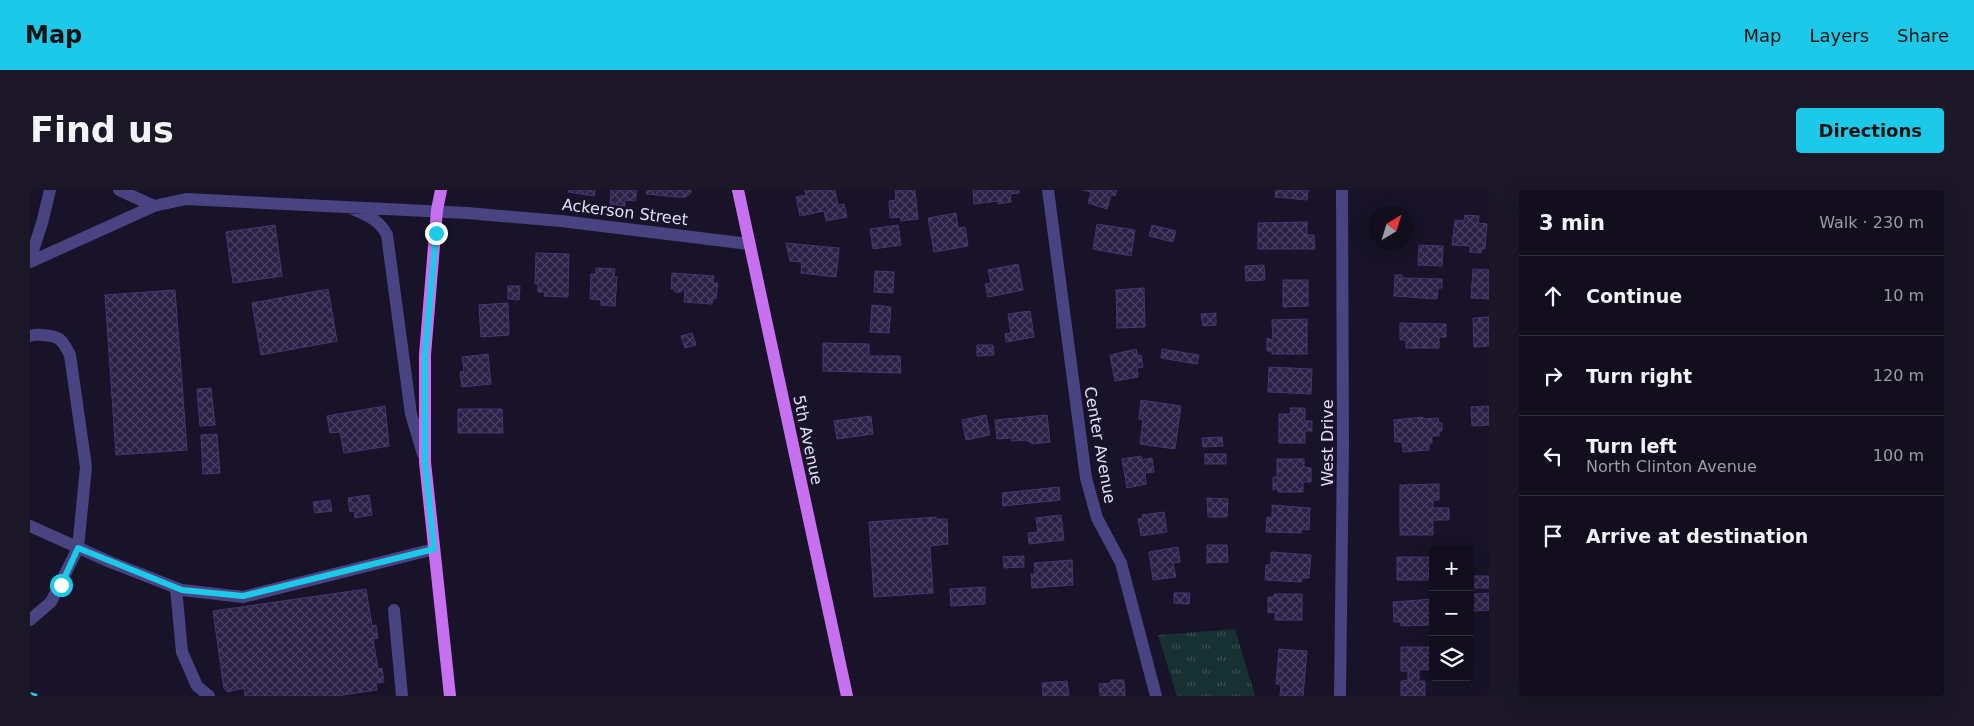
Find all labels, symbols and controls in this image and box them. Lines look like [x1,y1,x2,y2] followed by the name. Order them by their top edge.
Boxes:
[25,21,82,49] text: Map
[1743,25,1781,46] text: Map
[1809,25,1869,46] text: Layers
[1897,25,1949,46] text: Share
[1796,108,1944,153] button: Directions
[30,110,174,150] text: Find us
[561,195,689,229] street label: Ackerson Street
[1369,205,1414,250] north arrow
[1539,211,1605,235] text: 3 min
[1819,213,1924,232] text: Walk · 230 m
[425,222,448,245] route end
[1539,282,1567,310] icon: ahead
[1586,285,1682,307] text: Continue
[1883,286,1924,305] text: 10 m
[1539,362,1567,390] icon: right
[1586,365,1692,387] text: Turn right
[1873,366,1924,385] text: 120 m
[1080,385,1120,505] street label: Center Avenue
[789,393,827,487] street label: 5th Avenue
[1318,399,1337,487] street label: West Drive
[1586,435,1677,457] text: Turn left
[1539,442,1567,470] icon: left
[1873,446,1924,465] text: 100 m
[1586,457,1757,476] text: North Clinton Avenue
[1539,522,1567,550] icon: arrive
[1586,525,1808,547] text: Arrive at destination
[1429,546,1474,681] map controls
[1429,546,1474,591] button: +
[50,574,73,597] route start
[1429,591,1474,636] button: −
[1429,636,1474,681] button: layers

